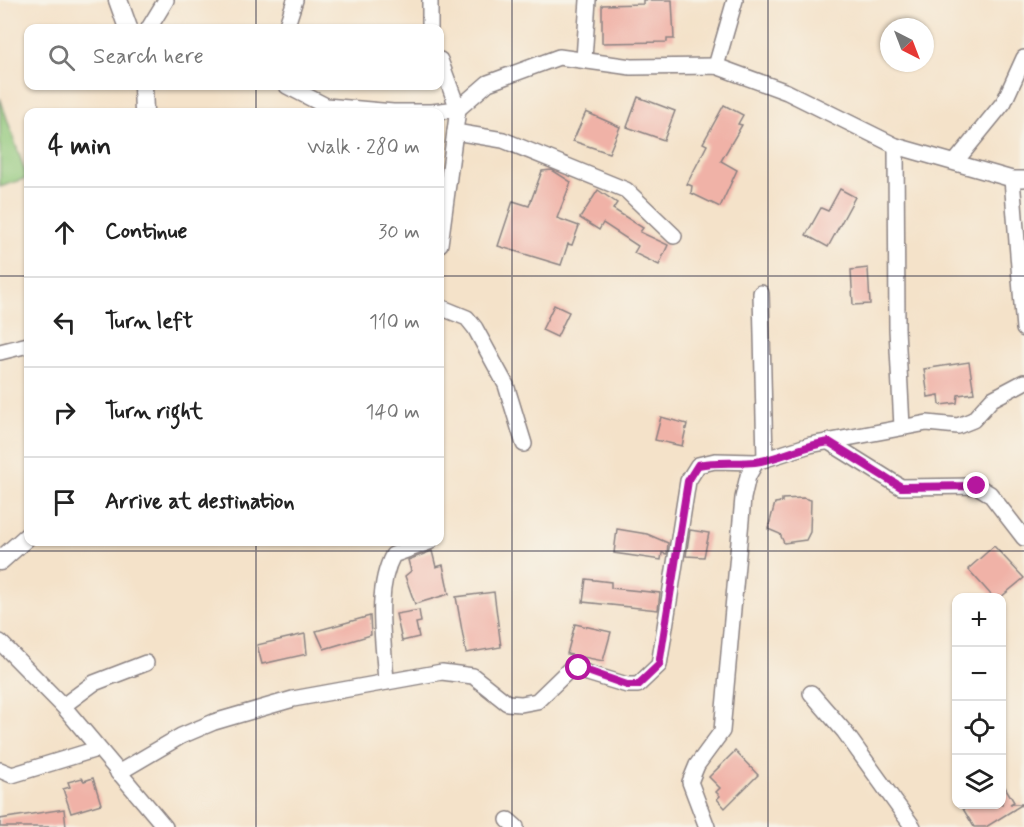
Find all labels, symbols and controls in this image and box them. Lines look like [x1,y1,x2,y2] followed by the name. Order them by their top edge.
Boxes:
[880,18,934,72] north arrow
[24,24,444,90] search box
[45,41,78,74] icon: search
[93,43,204,71] text: Search here
[48,130,111,164] text: 4 min
[307,134,420,161] text: Walk · 280 m
[48,216,81,249] icon: ahead
[105,218,187,246] text: Continue
[378,219,420,246] text: 30 m
[48,306,81,339] icon: left
[105,308,193,336] text: Turn left
[369,309,420,336] text: 110 m
[48,396,81,429] icon: right
[105,398,203,426] text: Turn right
[366,399,420,426] text: 140 m
[963,472,989,498] route end
[48,486,81,519] icon: arrive
[105,488,295,516] text: Arrive at destination
[952,593,1006,809] map controls
[952,593,1006,647] button: +
[952,647,1006,701] button: −
[565,654,591,680] route start
[952,701,1006,755] button: locate
[952,755,1006,809] button: layers

